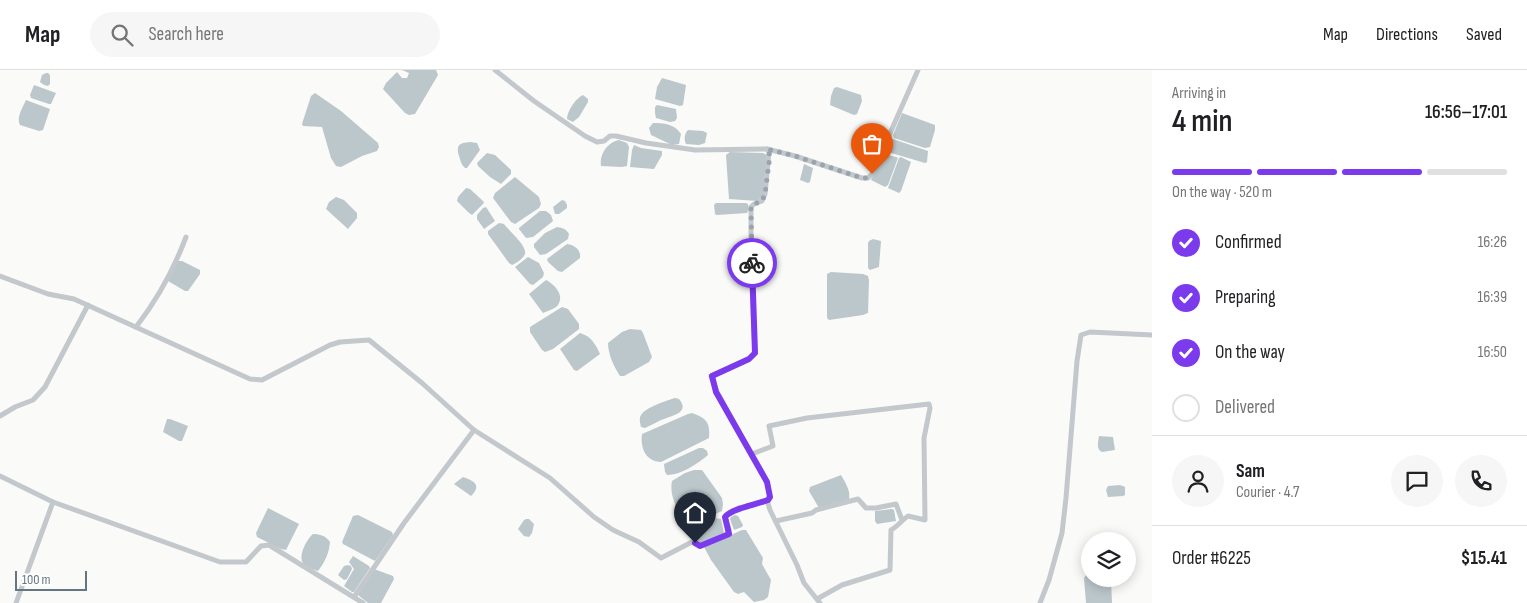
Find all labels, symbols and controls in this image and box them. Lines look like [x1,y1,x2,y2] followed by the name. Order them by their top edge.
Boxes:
[90,12,440,57] search box
[25,20,60,49] text: Map
[108,21,136,49] icon: search
[148,23,224,46] text: Search here
[1323,24,1348,45] text: Map
[1376,24,1438,45] text: Directions
[1466,24,1502,45] text: Saved
[1172,84,1226,103] text: Arriving in
[1425,101,1507,124] text: 16:56–17:01
[1172,102,1233,141] text: 4 min
[851,123,893,174] pin
[858,130,886,158] icon: bag
[1172,183,1272,202] text: On the way · 520 m
[1172,229,1200,257] icon: check
[1215,231,1282,254] text: Confirmed
[1478,233,1507,252] text: 16:26
[727,238,777,288] courier
[738,249,766,277] icon: bike
[1172,284,1200,312] icon: check
[1215,286,1276,309] text: Preparing
[1478,288,1507,307] text: 16:39
[1172,339,1200,367] icon: check
[1215,341,1285,364] text: On the way
[1478,343,1507,362] text: 16:50
[1215,396,1275,419] text: Delivered
[1172,455,1224,507] button: person
[1391,455,1443,507] button: chat
[1455,455,1507,507] button: phone
[1236,460,1265,483] text: Sam
[1236,483,1299,502] text: Courier · 4.7
[674,492,716,543] pin
[681,499,709,527] icon: home
[1081,532,1136,587] map controls
[1081,532,1136,587] button: layers
[1172,547,1251,570] text: Order #6225
[1461,547,1507,570] text: $15.41
[15,568,88,591] scale bar
[22,571,51,588] text: 100 m

